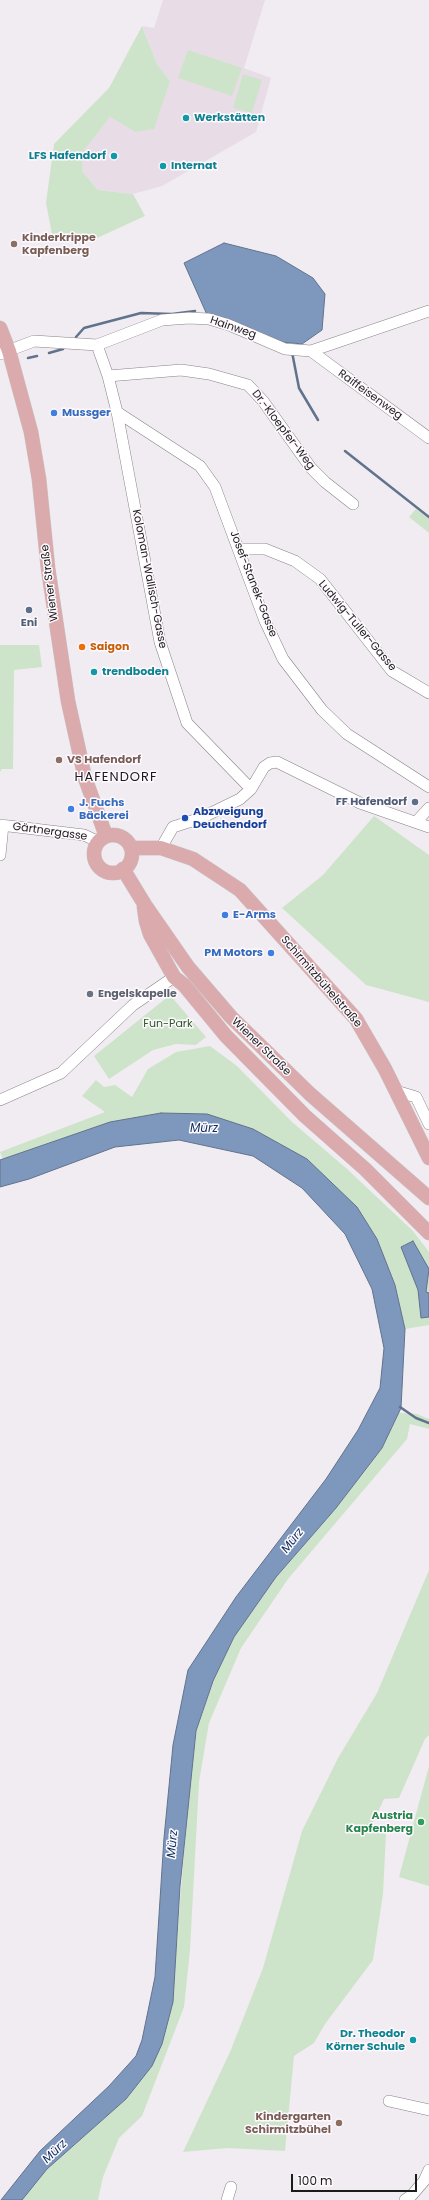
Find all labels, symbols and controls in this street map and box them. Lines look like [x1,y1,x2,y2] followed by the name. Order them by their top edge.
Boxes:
[194,111,265,125] place label: Werkstätten
[181,113,191,123] marker: Werkstätten
[29,149,106,163] place label: LFS Hafendorf
[109,151,119,161] marker: LFS Hafendorf
[171,159,217,173] place label: Internat
[158,161,168,171] marker: Internat
[22,231,96,257] place label: Kinderkrippe Kapfenberg
[9,239,19,249] marker: Kinderkrippe Kapfenberg
[208,314,258,342] street label: Hainweg
[335,367,405,423] street label: Raiffeisenweg
[249,388,317,472] street label: Dr.-Kloepfer-Weg
[62,406,111,420] place label: Mussger
[49,408,59,418] marker: Mussger
[129,508,169,650] street label: Koloman-Wallisch-Gasse
[227,529,279,639] street label: Josef-Stanek-Gasse
[39,544,61,622] street label: Wiener Straße
[315,578,399,674] street label: Ludwig-Tuller-Gasse
[24,605,34,615] marker: Eni
[21,616,37,630] place label: Eni
[90,640,129,654] place label: Saigon
[77,642,87,652] marker: Saigon
[102,665,169,679] place label: trendboden
[89,667,99,677] marker: trendboden
[67,753,141,767] place label: VS Hafendorf
[54,755,64,765] marker: VS Hafendorf
[75,770,157,786] district label: HAFENDORF
[336,795,407,809] place label: FF Hafendorf
[79,796,129,822] place label: J. Fuchs Bäckerei
[410,797,420,807] marker: FF Hafendorf
[66,804,76,814] marker: J. Fuchs Bäckerei
[193,805,267,831] place label: Abzweigung Deuchendorf
[180,813,190,823] marker: Abzweigung Deuchendorf
[12,820,88,844] street label: Gärtnergasse
[233,908,276,922] place label: E-Arms
[220,910,230,920] marker: E-Arms
[278,934,364,1030] street label: Schirmitzbühelstraße
[204,946,263,960] place label: PM Motors
[266,948,276,958] marker: PM Motors
[98,987,177,1001] place label: Engelskapelle
[85,989,95,999] marker: Engelskapelle
[229,1015,293,1079] street label: Wiener Straße
[143,1017,193,1031] park label: Fun-Park
[190,1122,218,1136] water label: Mürz
[279,1526,307,1556] water label: Mürz
[346,1809,413,1835] place label: Austria Kapfenberg
[416,1817,426,1827] marker: Austria Kapfenberg
[165,1829,181,1859] water label: Mürz
[326,2027,405,2053] place label: Dr. Theodor Körner Schule
[408,2035,418,2045] marker: Dr. Theodor Körner Schule
[245,2110,331,2136] place label: Kindergarten Schirmitzbühel
[334,2118,344,2128] marker: Kindergarten Schirmitzbühel
[40,2137,70,2167] water label: Mürz
[293,2166,419,2192] scale bar
[298,2172,332,2189] text: 100 m

